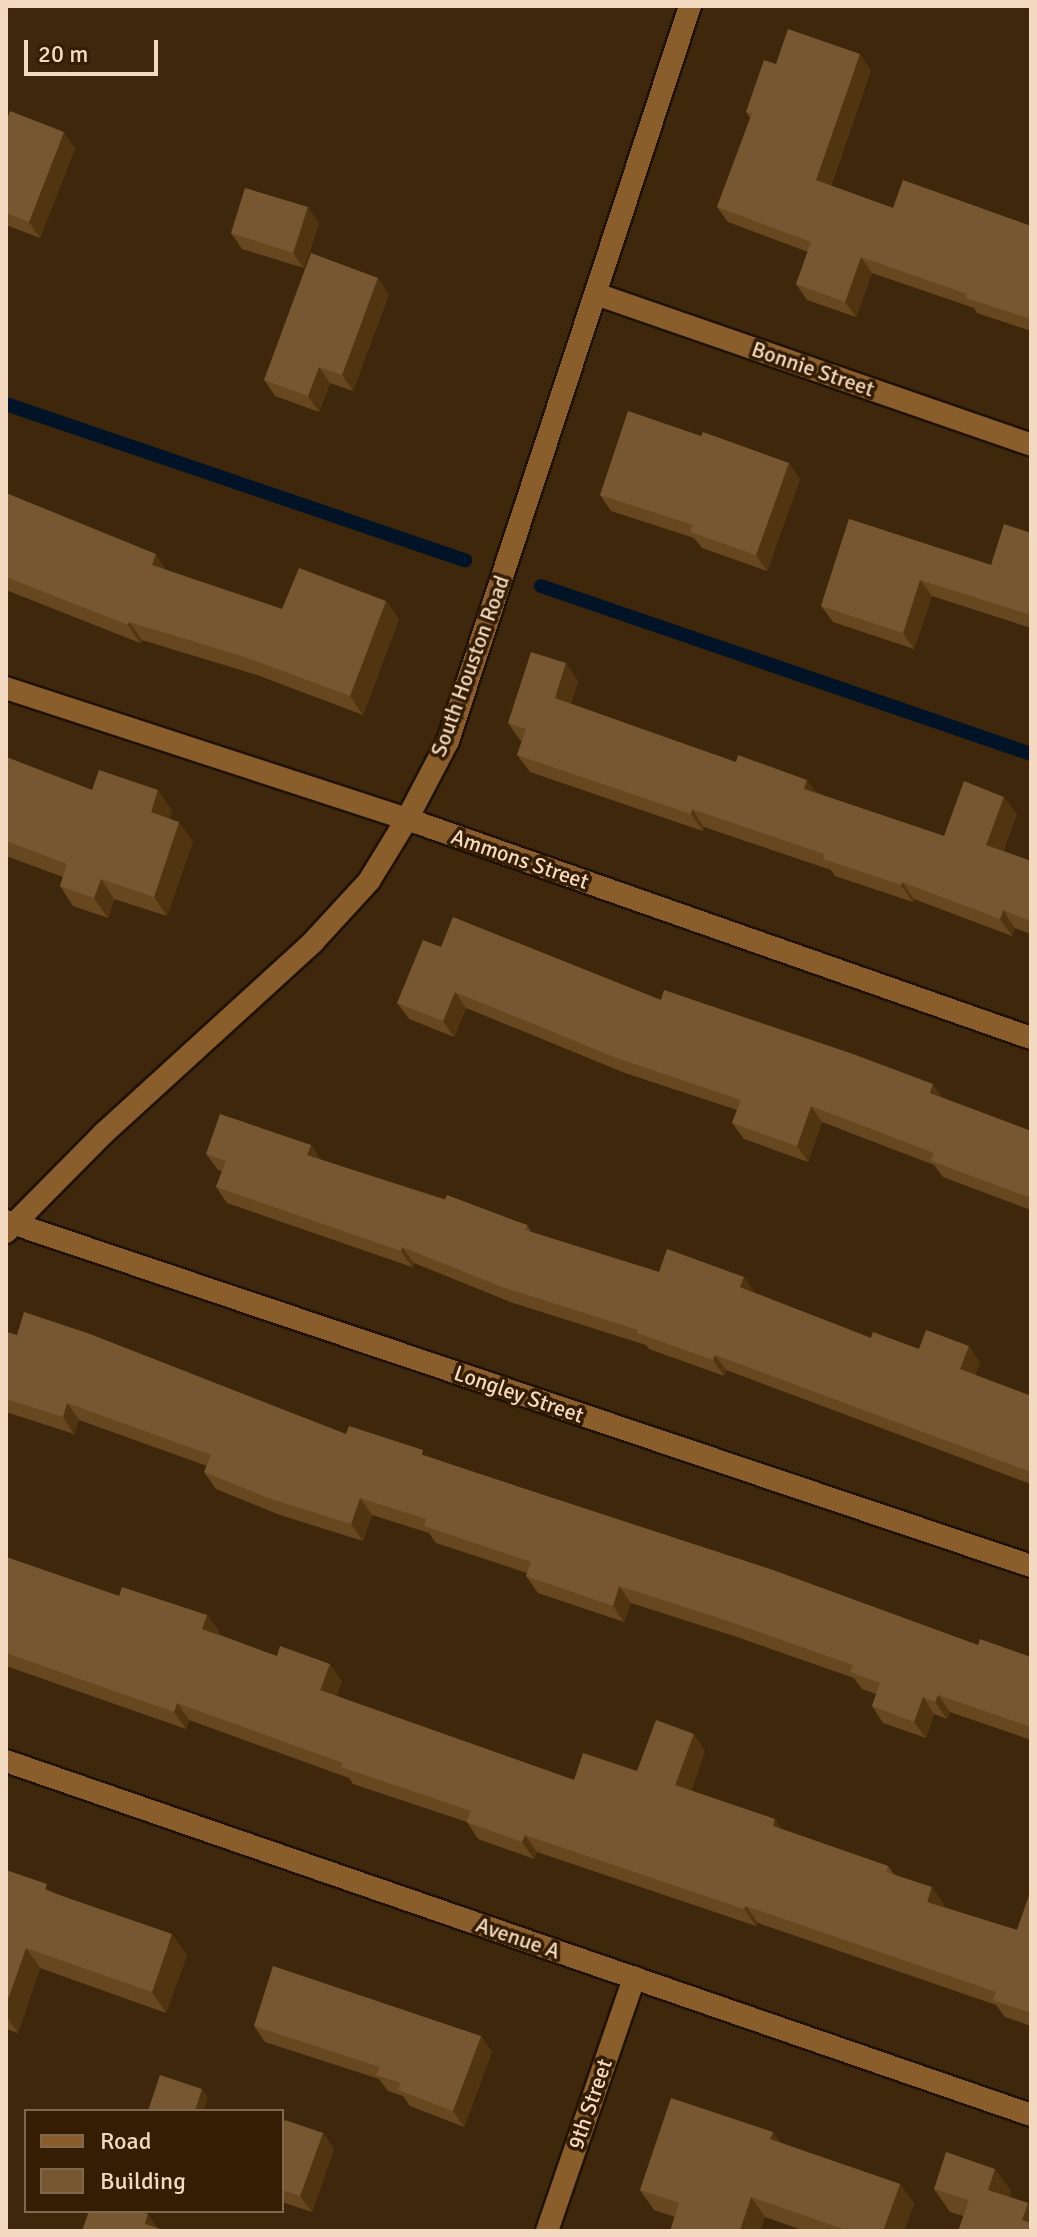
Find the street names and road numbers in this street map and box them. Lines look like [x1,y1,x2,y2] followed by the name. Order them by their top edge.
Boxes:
[748,336,878,402] street label: Bonnie Street
[425,572,515,760] street label: South Houston Road
[448,823,592,895] street label: Ammons Street
[451,1359,587,1429] street label: Longley Street
[473,1911,563,1965] street label: Avenue A
[562,2055,618,2153] street label: 9th Street

